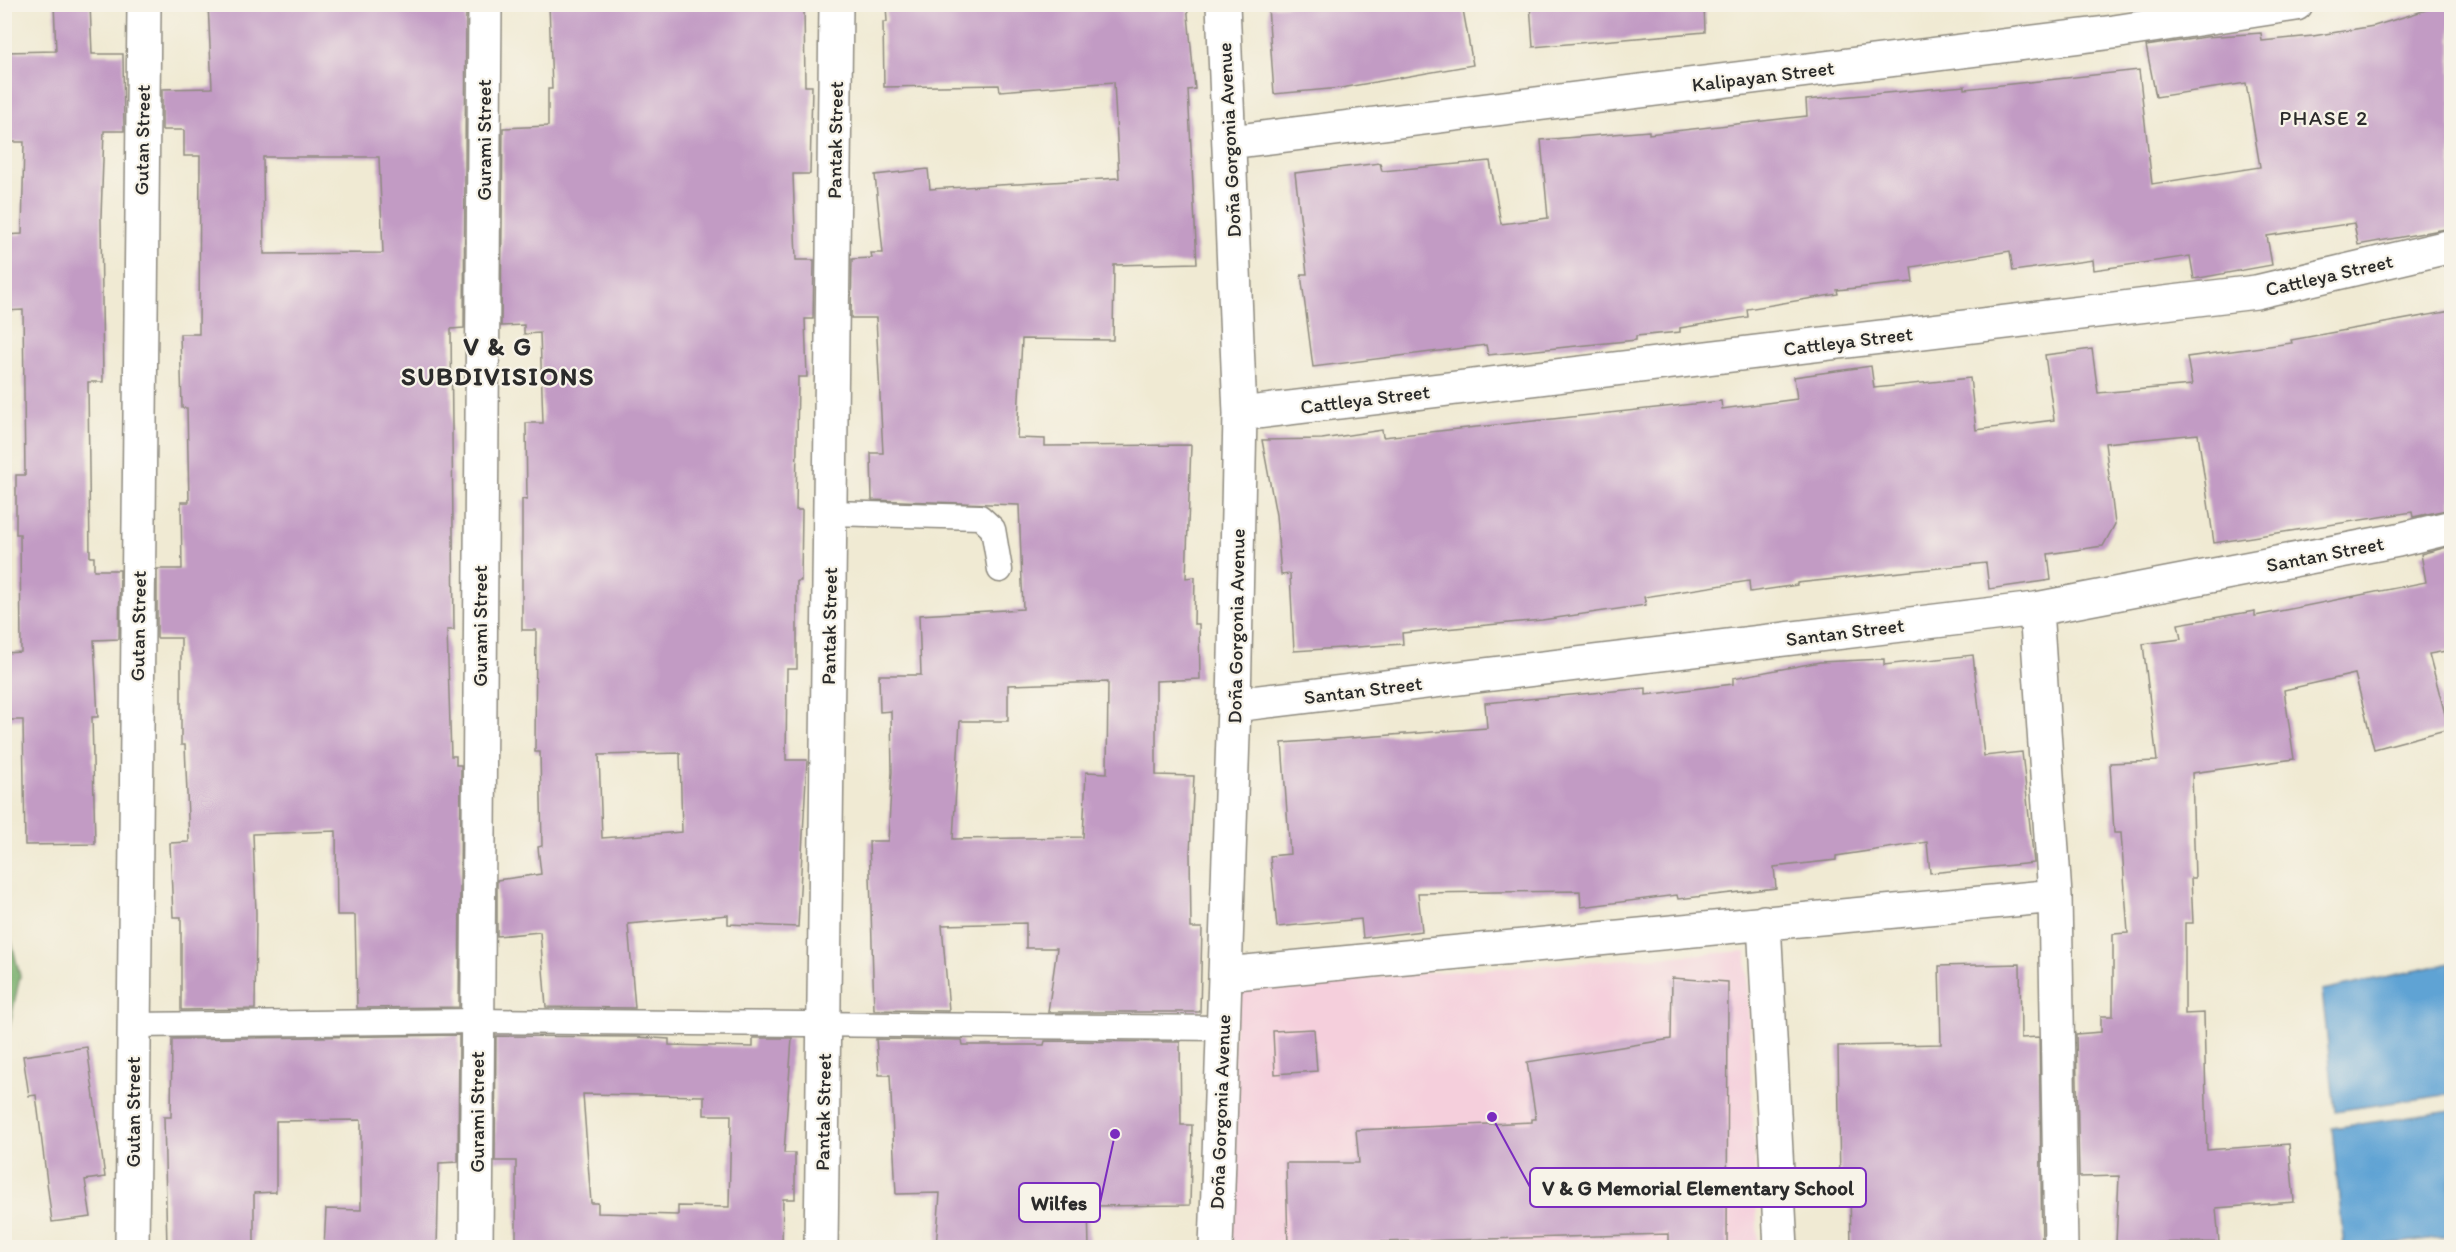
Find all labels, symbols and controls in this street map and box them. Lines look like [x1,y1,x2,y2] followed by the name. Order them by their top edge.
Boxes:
[1212,42,1246,238] street label: Doña Gorgonia Avenue
[1690,55,1836,97] street label: Kalipayan Street
[472,79,496,201] street label: Gurami Street
[822,81,848,199] street label: Pantak Street
[129,84,155,196] street label: Gutan Street
[2279,105,2369,130] district label: PHASE 2
[2263,249,2396,301] street label: Cattleya Street
[1782,321,1915,361] street label: Cattleya Street
[401,330,595,392] district label: V & G SUBDIVISIONS
[1299,379,1432,419] street label: Cattleya Street
[1222,528,1250,724] street label: Doña Gorgonia Avenue
[2264,531,2386,577] street label: Santan Street
[468,565,492,687] street label: Gurami Street
[816,567,842,685] street label: Pantak Street
[125,570,151,682] street label: Gutan Street
[1784,613,1906,651] street label: Santan Street
[1302,671,1424,709] street label: Santan Street
[1205,1014,1235,1210] street label: Doña Gorgonia Avenue
[465,1051,489,1173] street label: Gurami Street
[810,1053,836,1171] street label: Pantak Street
[121,1056,145,1167] street label: Gutan Street
[1530,1168,1866,1207] callout: V & G Memorial Elementary School
[1542,1175,1855,1201] text: V & G Memorial Elementary School
[1019,1183,1100,1222] callout: Wilfes
[1031,1190,1087,1215] text: Wilfes

